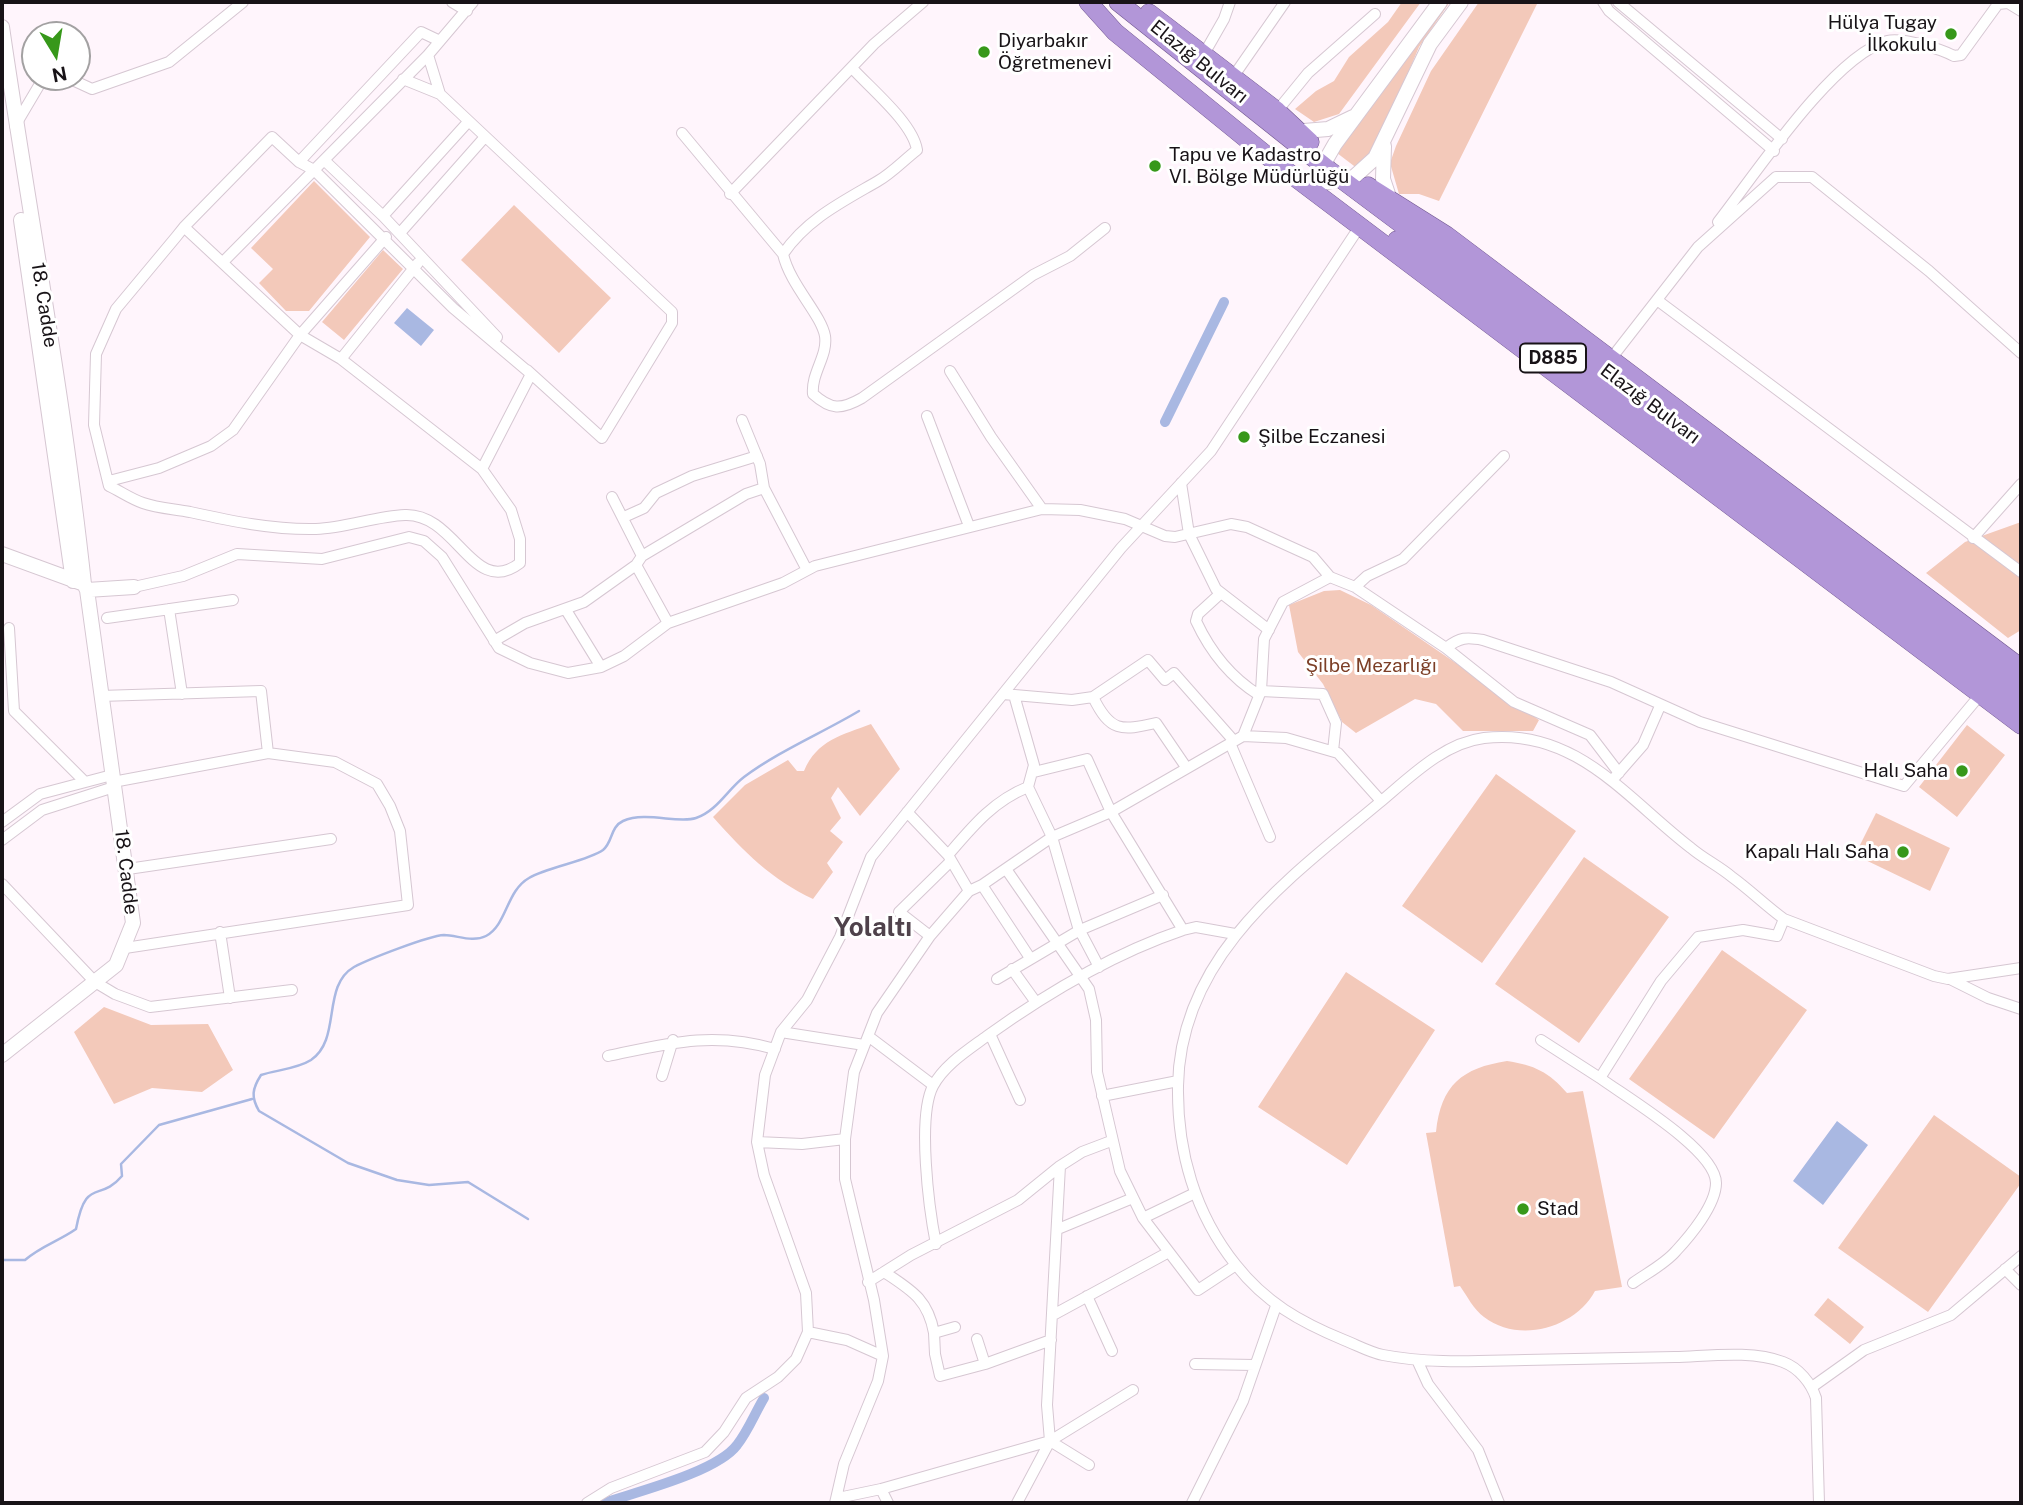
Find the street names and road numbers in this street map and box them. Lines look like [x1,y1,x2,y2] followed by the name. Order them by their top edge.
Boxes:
[1146,16,1252,108] street label: Elazığ Bulvarı
[26,261,62,349] street label: 18. Cadde
[1520,344,1586,372] road number: D885
[1596,359,1704,449] street label: Elazığ Bulvarı
[109,828,143,916] street label: 18. Cadde

